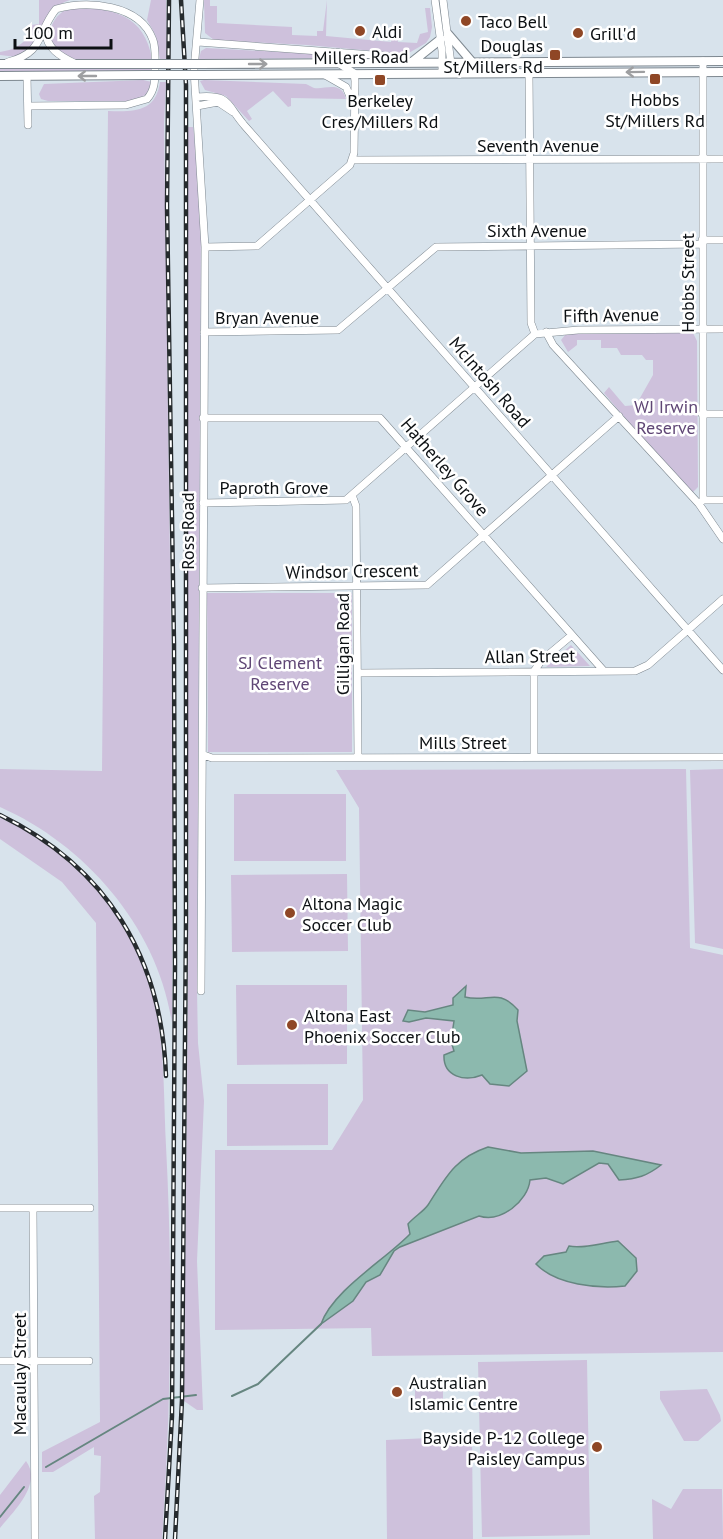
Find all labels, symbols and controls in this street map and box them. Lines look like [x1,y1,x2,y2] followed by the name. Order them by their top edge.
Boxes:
[478,10,548,33] place label: Taco Bell
[15,12,111,50] scale bar
[459,14,473,28] marker: Taco Bell
[372,20,402,43] place label: Aldi
[24,21,73,44] text: 100 m
[590,22,636,45] place label: Grill'd
[353,24,367,38] marker: Aldi
[571,26,585,40] marker: Grill'd
[443,34,543,78] place label: Douglas St/Millers Rd
[313,45,409,69] street label: Millers Road
[548,48,562,62] marker: Douglas St/Millers Rd
[247,58,267,70] one-way arrow
[625,67,645,78] one-way arrow
[78,70,98,82] one-way arrow
[648,72,662,86] marker: Hobbs St/Millers Rd
[373,73,387,87] marker: Berkeley Cres/Millers Rd
[605,88,705,132] place label: Hobbs St/Millers Rd
[322,89,438,133] place label: Berkeley Cres/Millers Rd
[477,134,599,157] street label: Seventh Avenue
[487,219,587,242] street label: Sixth Avenue
[676,233,699,333] street label: Hobbs Street
[563,303,659,327] street label: Fifth Avenue
[215,306,319,329] street label: Bryan Avenue
[444,332,536,432] street label: McIntosh Road
[634,395,698,439] park label: WJ Irwin Reserve
[396,413,494,521] street label: Hatherley Grove
[220,476,328,499] street label: Paproth Grove
[176,492,199,570] street label: Ross Road
[285,558,419,584] street label: Windsor Crescent
[331,593,354,695] street label: Gilligan Road
[485,644,575,668] street label: Allan Street
[238,651,322,695] park label: SJ Clement Reserve
[419,731,507,754] street label: Mills Street
[302,892,403,936] place label: Altona Magic Soccer Club
[283,906,297,920] marker: Altona Magic Soccer Club
[304,1004,461,1048] place label: Altona East Phoenix Soccer Club
[285,1018,299,1032] marker: Altona East Phoenix Soccer Club
[8,1313,31,1435] street label: Macaulay Street
[409,1371,518,1415] place label: Australian Islamic Centre
[390,1385,404,1399] marker: Australian Islamic Centre
[423,1426,585,1470] place label: Bayside P-12 College Paisley Campus
[590,1440,604,1454] marker: Bayside P-12 College Paisley Campus

